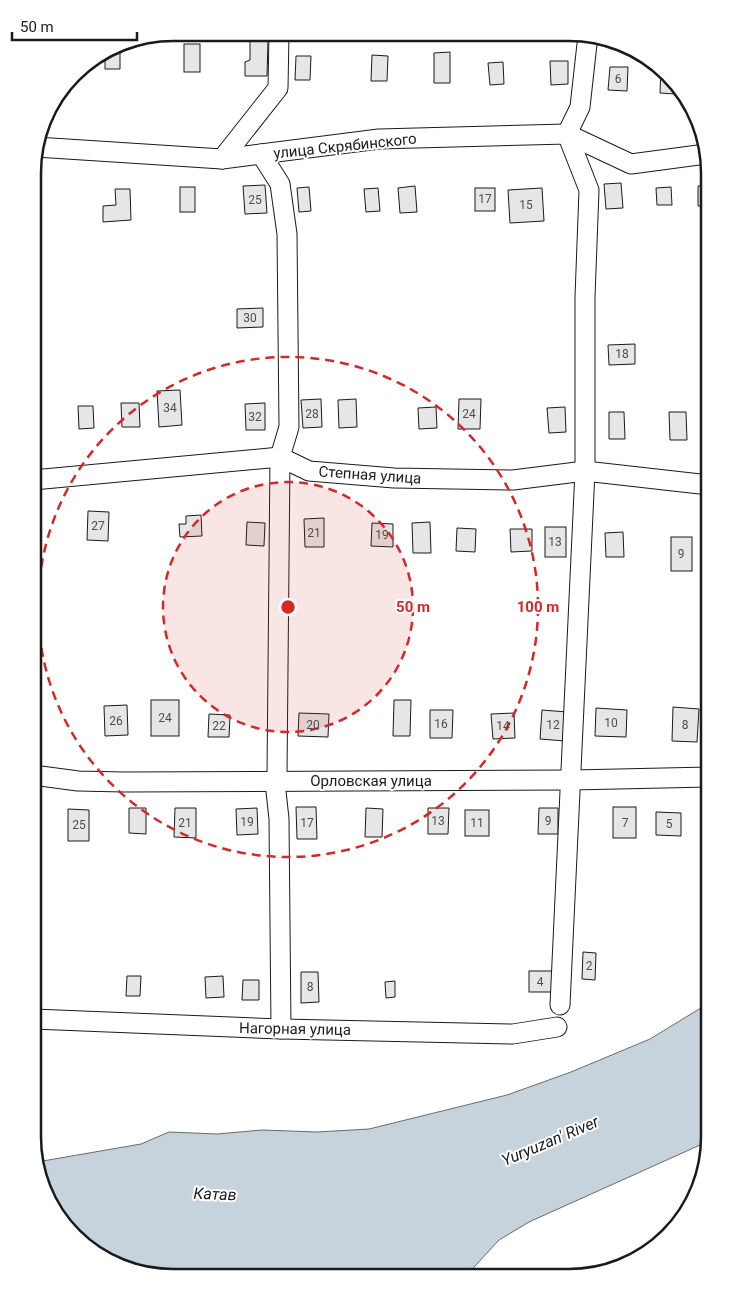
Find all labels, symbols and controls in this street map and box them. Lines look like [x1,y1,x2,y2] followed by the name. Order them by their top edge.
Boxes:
[12,10,138,42] scale bar
[20,18,54,36] text: 50 m
[615,72,622,86] house number: 6
[272,130,418,162] street label: улица Скрябинского
[478,192,492,206] house number: 17
[248,193,262,207] house number: 25
[519,198,533,212] house number: 15
[243,311,257,325] house number: 30
[615,347,629,361] house number: 18
[163,401,177,415] house number: 34
[305,407,319,421] house number: 28
[462,407,476,421] house number: 24
[248,410,262,424] house number: 32
[318,462,422,488] street label: Степная улица
[91,519,105,533] house number: 27
[307,526,321,540] house number: 21
[375,528,389,542] house number: 19
[548,535,562,549] house number: 13
[678,547,684,561] house number: 9
[279,598,297,616] centre of rings
[396,598,430,616] text: 50 m
[517,598,559,616] text: 100 m
[158,711,172,725] house number: 24
[109,714,123,728] house number: 26
[604,716,618,730] house number: 10
[434,717,448,731] house number: 16
[306,718,320,732] house number: 20
[546,718,560,732] house number: 12
[682,718,689,732] house number: 8
[212,719,226,733] house number: 22
[496,719,510,733] house number: 14
[310,772,432,790] street label: Орловская улица
[431,814,445,828] house number: 13
[545,814,551,828] house number: 9
[240,815,254,829] house number: 19
[178,816,192,830] house number: 21
[300,816,314,830] house number: 17
[470,816,484,830] house number: 11
[622,816,629,830] house number: 7
[666,817,673,831] house number: 5
[72,818,86,832] house number: 25
[586,959,593,973] house number: 2
[537,975,544,989] house number: 4
[307,980,314,994] house number: 8
[239,1019,351,1039] street label: Нагорная улица
[499,1112,602,1170] water label: Yuryuzan' River
[193,1184,237,1204] water label: Катав

